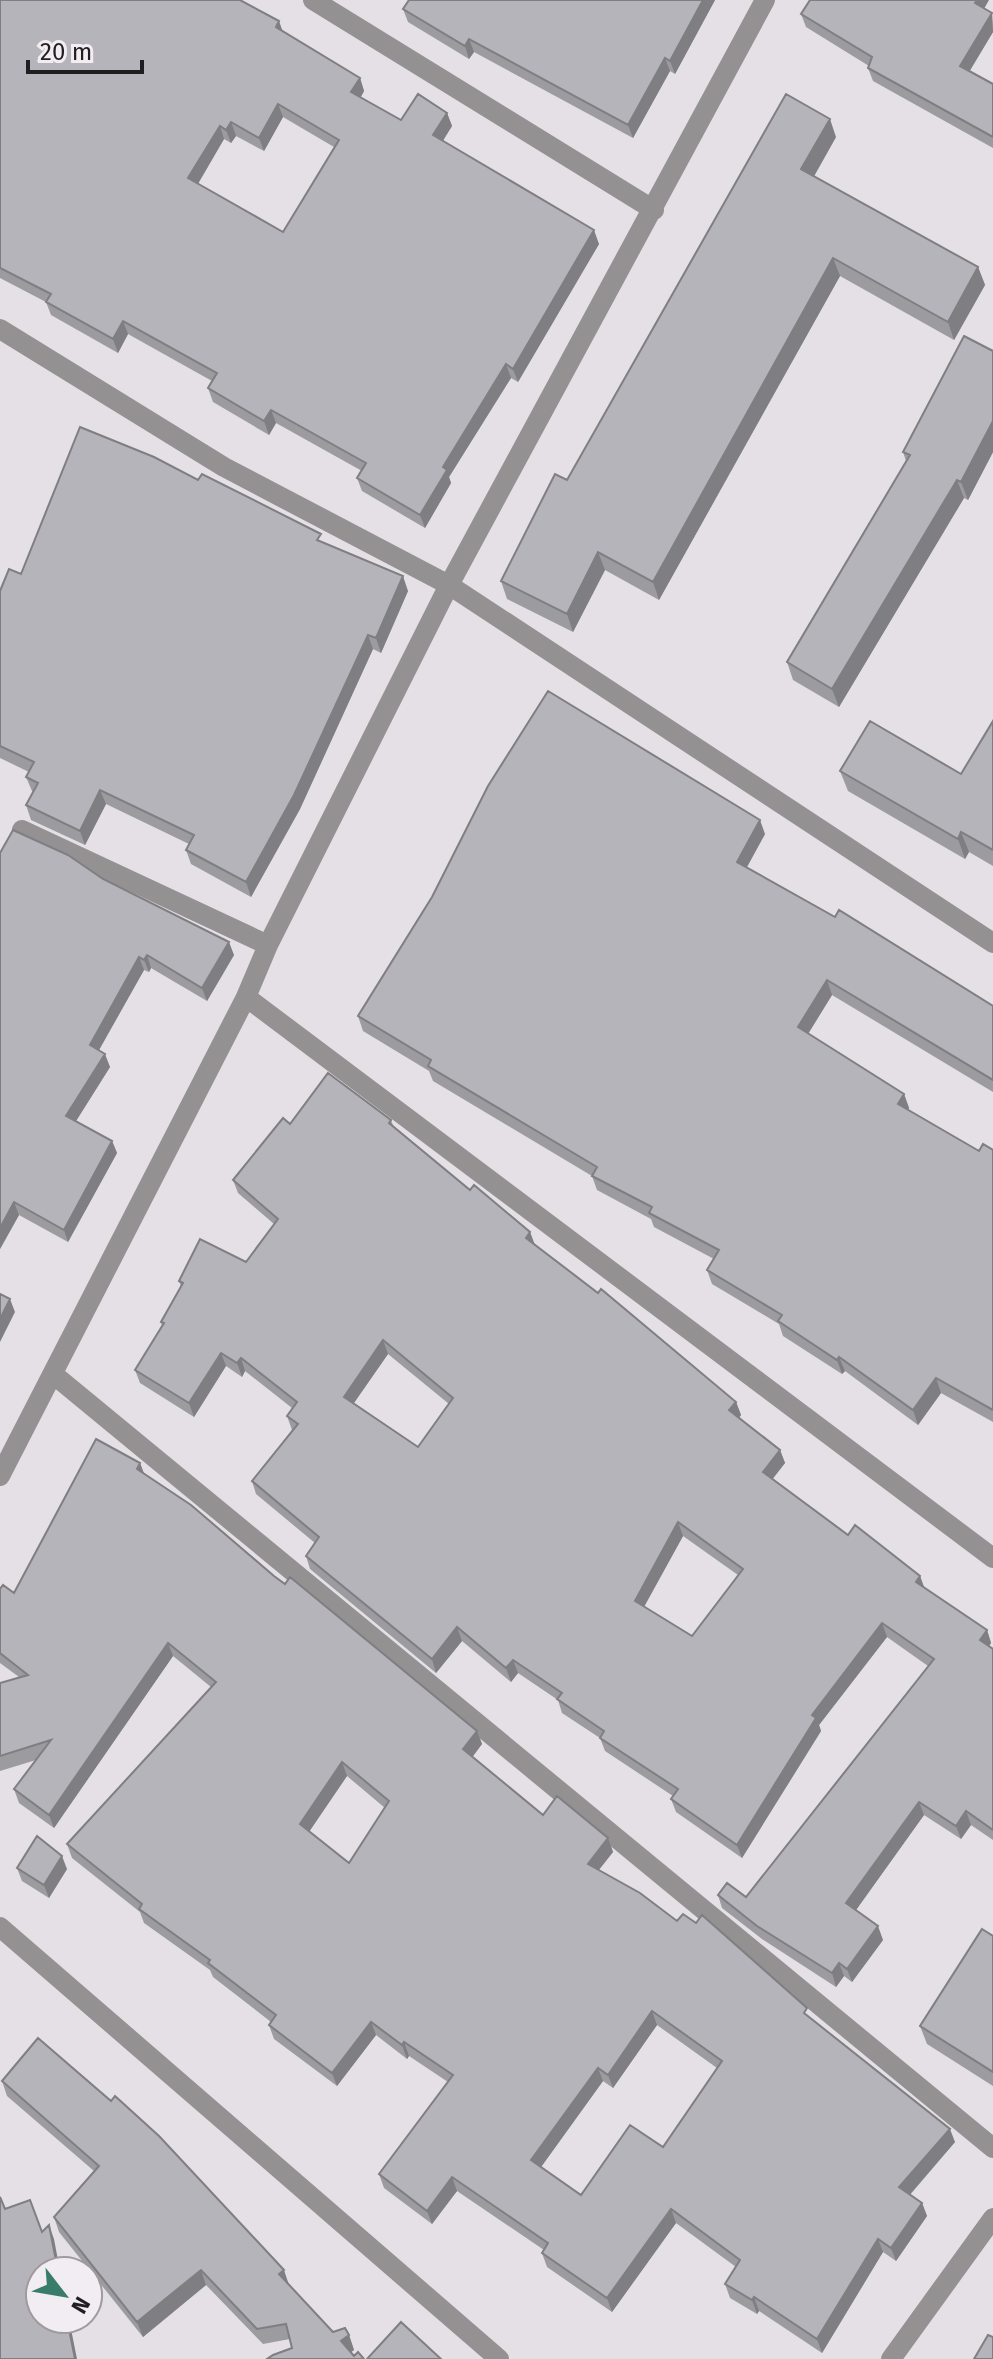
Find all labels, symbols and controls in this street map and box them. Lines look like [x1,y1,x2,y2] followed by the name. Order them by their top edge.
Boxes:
[28,24,142,74] scale bar
[40,38,92,66] text: 20 m
[24,2255,104,2335] north arrow
[65,2292,96,2318] text: N

